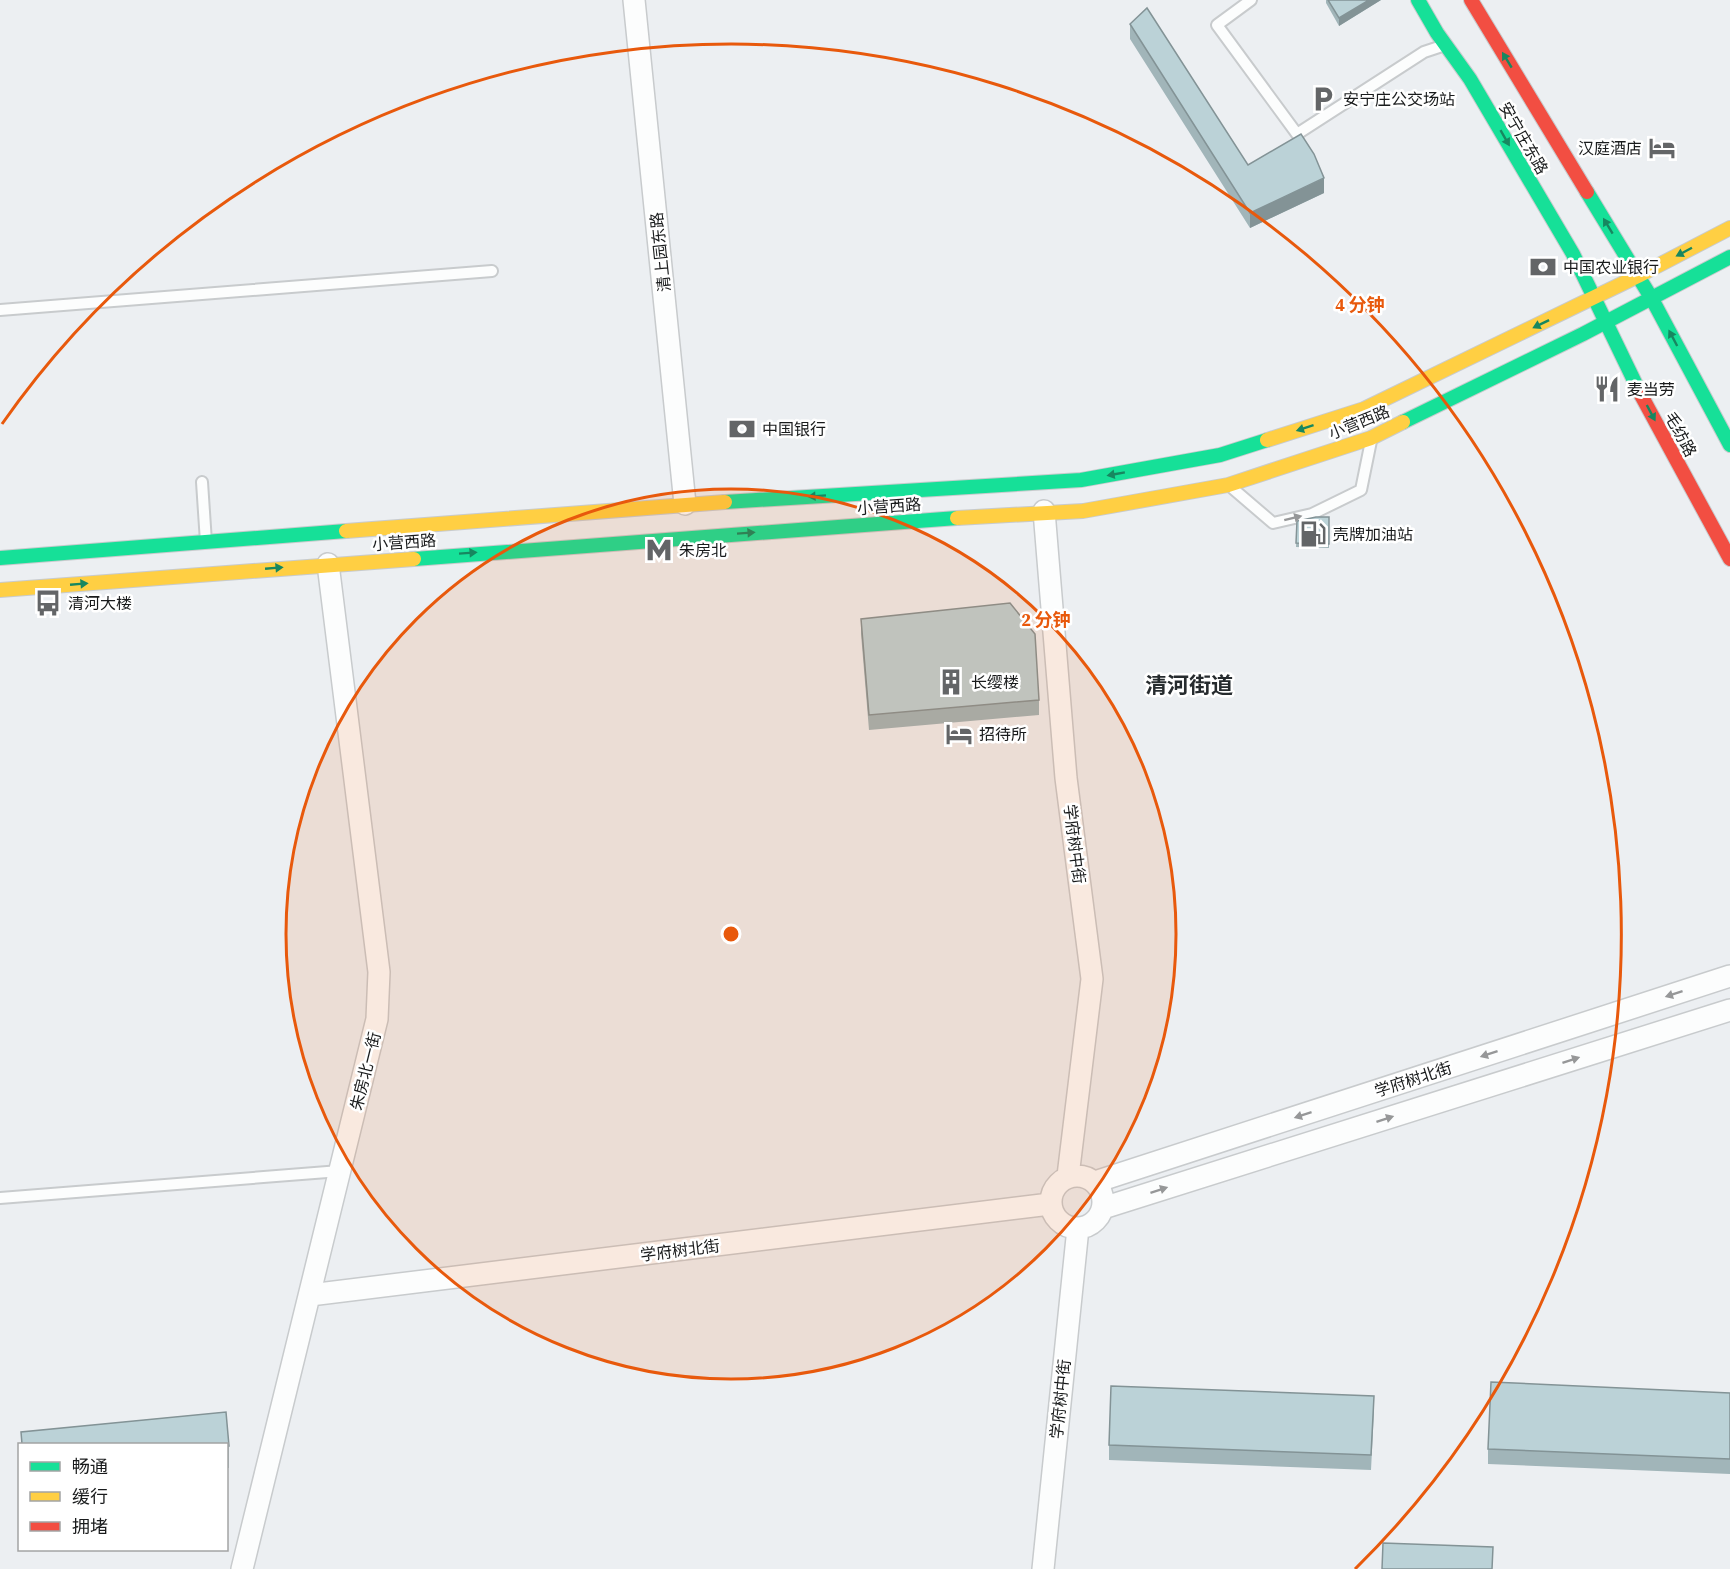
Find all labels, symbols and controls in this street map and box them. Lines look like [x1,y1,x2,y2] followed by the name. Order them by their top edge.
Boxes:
[1501,52,1512,68] one-way arrow
[1308,84,1338,114] parking icon: 安宁庄公交场站
[1343,88,1455,110] place label: 安宁庄公交场站
[1494,98,1554,178] street label: 安宁庄东路
[1499,130,1510,146] one-way arrow
[1647,133,1677,163] hotel icon: 汉庭酒店
[1578,137,1642,159] place label: 汉庭酒店
[645,211,675,293] street label: 清上园东路
[1602,218,1613,234] one-way arrow
[1676,247,1693,257] one-way arrow
[1528,252,1558,282] bank icon: 中国农业银行
[1563,256,1659,278] place label: 中国农业银行
[1335,292,1385,317] text: 4 分钟
[1532,319,1549,328] one-way arrow
[1668,329,1678,346] one-way arrow
[1592,374,1622,404] restaurant icon: 麦当劳
[1627,378,1675,400] place label: 麦当劳
[1325,400,1393,444] street label: 小营西路
[1646,404,1656,421] one-way arrow
[1660,408,1702,460] street label: 毛纺路
[727,414,757,444] bank icon: 中国银行
[762,418,826,440] place label: 中国银行
[1296,424,1314,433] one-way arrow
[1107,470,1126,479] one-way arrow
[808,492,827,501] one-way arrow
[856,493,922,519] street label: 小营西路
[1284,513,1302,523] one-way arrow
[1298,519,1328,549] fuel station icon: 壳牌加油站
[1333,523,1413,545] place label: 壳牌加油站
[737,528,756,538] one-way arrow
[371,529,437,555] street label: 小营西路
[644,535,674,565] metro station icon: 朱房北
[679,539,727,561] place label: 朱房北
[459,549,478,558] one-way arrow
[264,563,283,573] one-way arrow
[70,579,89,589] one-way arrow
[33,588,63,618] bus stop icon: 清河大楼
[68,592,132,614] place label: 清河大楼
[1021,607,1071,632] text: 2 分钟
[936,667,966,697] building icon: 长缨楼
[1145,670,1233,700] district label: 清河街道
[971,671,1019,693] place label: 长缨楼
[944,719,974,749] hotel icon: 招待所
[979,723,1027,745] place label: 招待所
[1059,803,1091,885] street label: 学府树中街
[721,924,741,944] centre of rings
[1665,990,1683,999] one-way arrow
[345,1030,385,1112] street label: 朱房北一街
[1480,1050,1498,1060] one-way arrow
[1562,1055,1580,1064] one-way arrow
[1372,1056,1454,1102] street label: 学府树北街
[1294,1110,1312,1120] one-way arrow
[1376,1114,1394,1123] one-way arrow
[1150,1185,1168,1195] one-way arrow
[639,1234,721,1266] street label: 学府树北街
[1045,1358,1075,1440] street label: 学府树中街
[18,1443,228,1551] legend
[72,1454,108,1479] text: 畅通
[72,1484,108,1509] text: 缓行
[72,1514,108,1539] text: 拥堵

